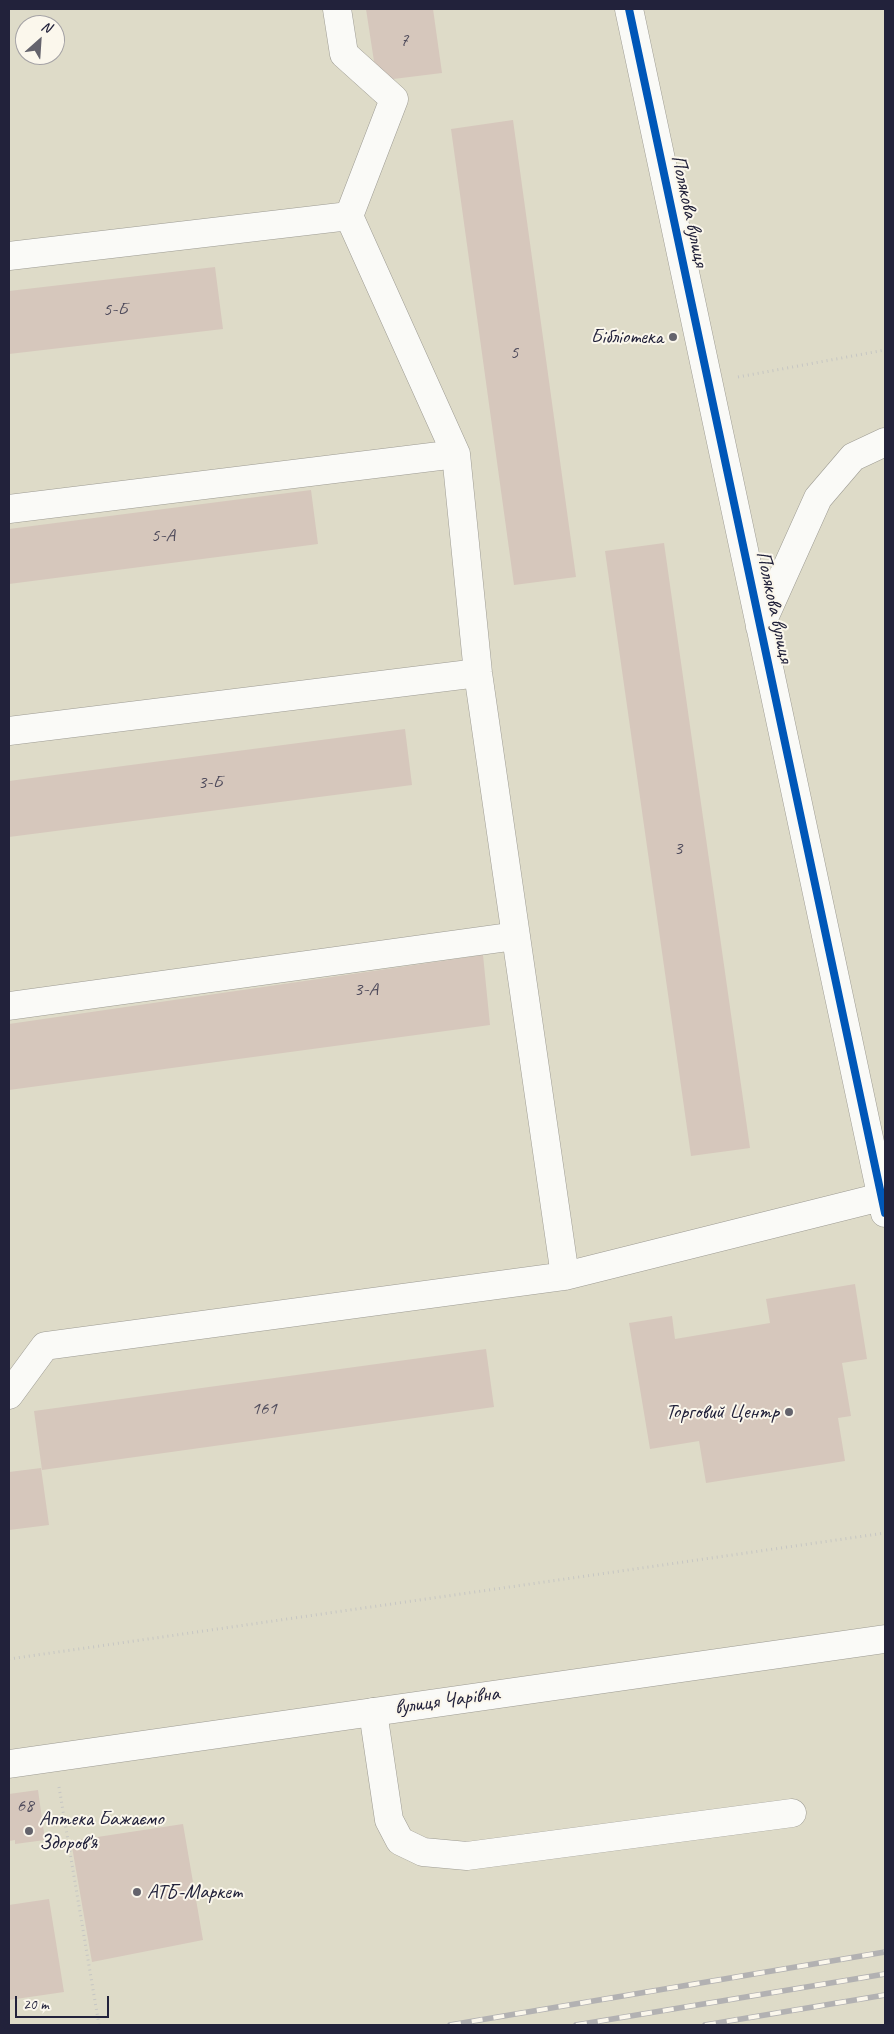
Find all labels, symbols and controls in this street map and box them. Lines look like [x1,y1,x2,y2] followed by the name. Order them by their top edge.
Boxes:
[15,15,65,65] north arrow
[39,17,54,37] text: N
[400,30,408,52] house number: 7
[665,153,713,269] street label: Полякова вулиця
[103,299,127,321] house number: 5-Б
[591,324,663,350] place label: Бібліотека
[667,331,679,343] marker: Бібліотека
[510,342,518,364] house number: 5
[151,525,175,547] house number: 5-А
[750,549,798,665] street label: Полякова вулиця
[198,772,222,794] house number: 3-Б
[674,838,682,860] house number: 3
[354,979,378,1001] house number: 3-А
[251,1398,277,1420] house number: 161
[665,1399,779,1425] place label: Торговий Центр
[783,1406,795,1418] marker: Торговий Центр
[393,1681,501,1721] street label: вулиця Чарівна
[16,1795,34,1817] house number: 68
[39,1806,164,1856] place label: Аптека Бажаємо Здоров'я
[23,1825,35,1837] marker: Аптека Бажаємо Здоров'я
[147,1879,243,1905] place label: АТБ-Маркет
[131,1886,143,1898] marker: АТБ-Маркет
[18,1986,111,2018] scale bar
[23,1995,49,2014] text: 20 m

